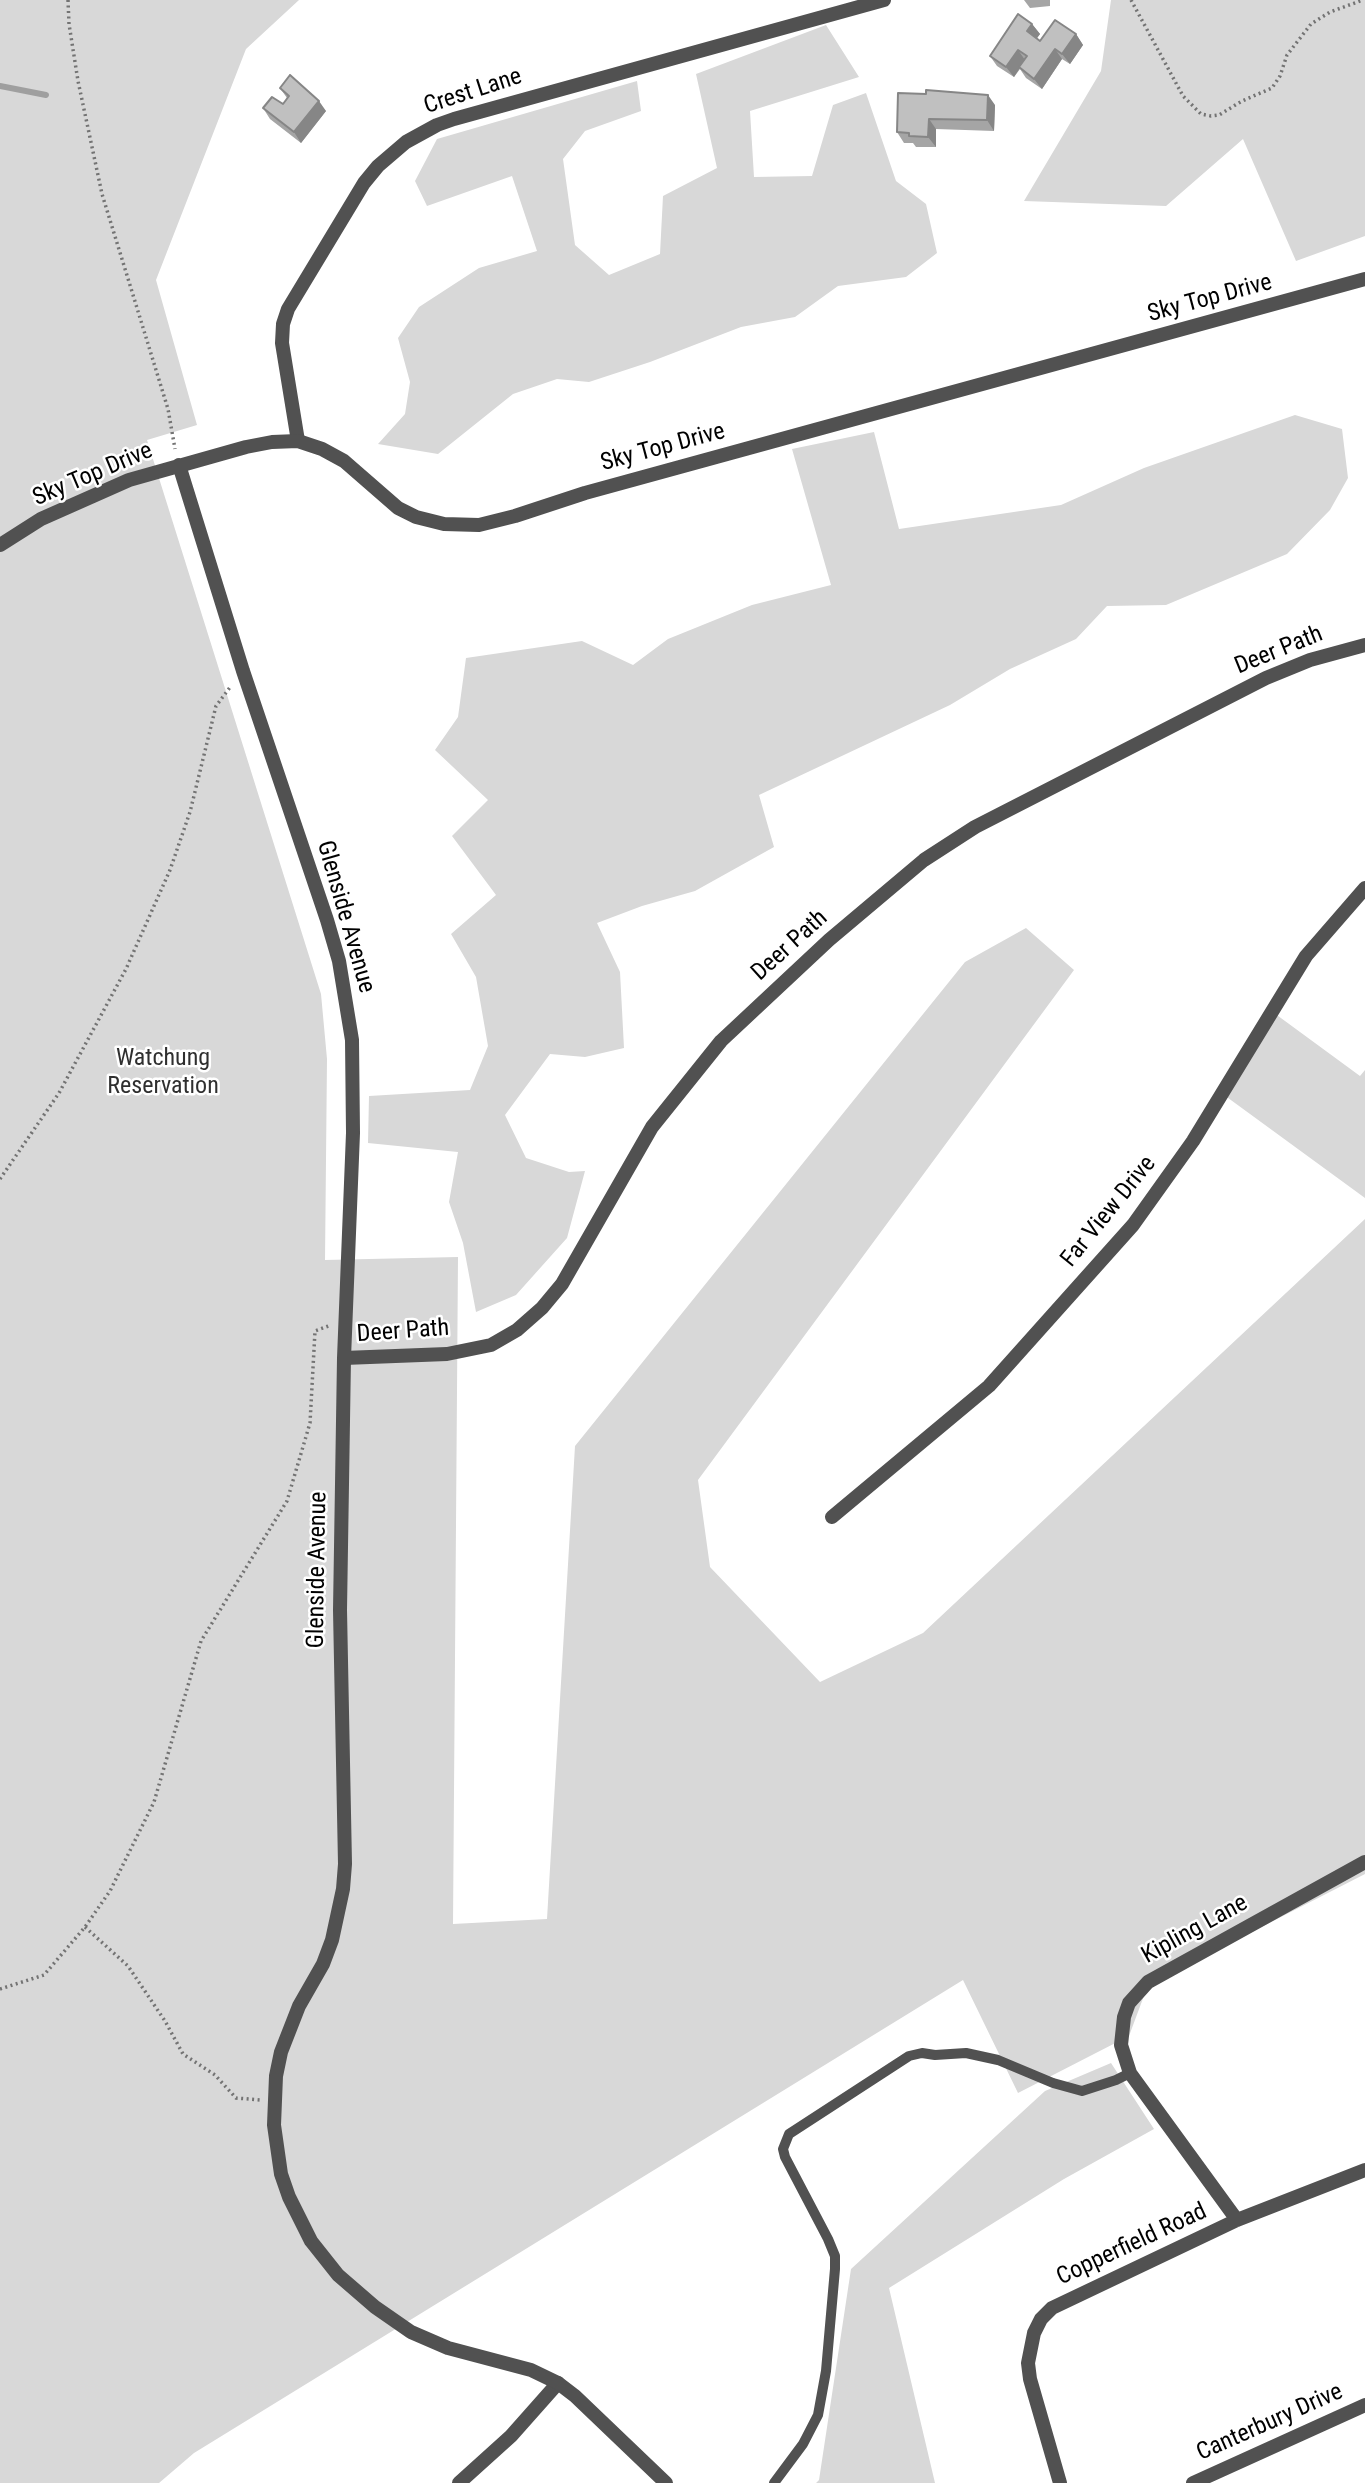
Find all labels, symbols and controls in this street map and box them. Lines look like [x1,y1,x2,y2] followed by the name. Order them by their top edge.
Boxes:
[420,63,526,121] street label: Crest Lane
[1145,269,1275,329] street label: Sky Top Drive
[598,418,728,478] street label: Sky Top Drive
[29,437,157,513] street label: Sky Top Drive
[1231,620,1327,682] street label: Deer Path
[310,838,380,996] street label: Glenside Avenue
[746,904,834,988] street label: Deer Path
[107,1045,219,1101] park label: Watchung Reservation
[1055,1151,1163,1273] street label: Far View Drive
[356,1314,450,1350] street label: Deer Path
[302,1491,334,1649] street label: Glenside Avenue
[1137,1889,1253,1971] street label: Kipling Lane
[1052,2198,1212,2292] street label: Copperfield Road
[1193,2378,1347,2468] street label: Canterbury Drive

